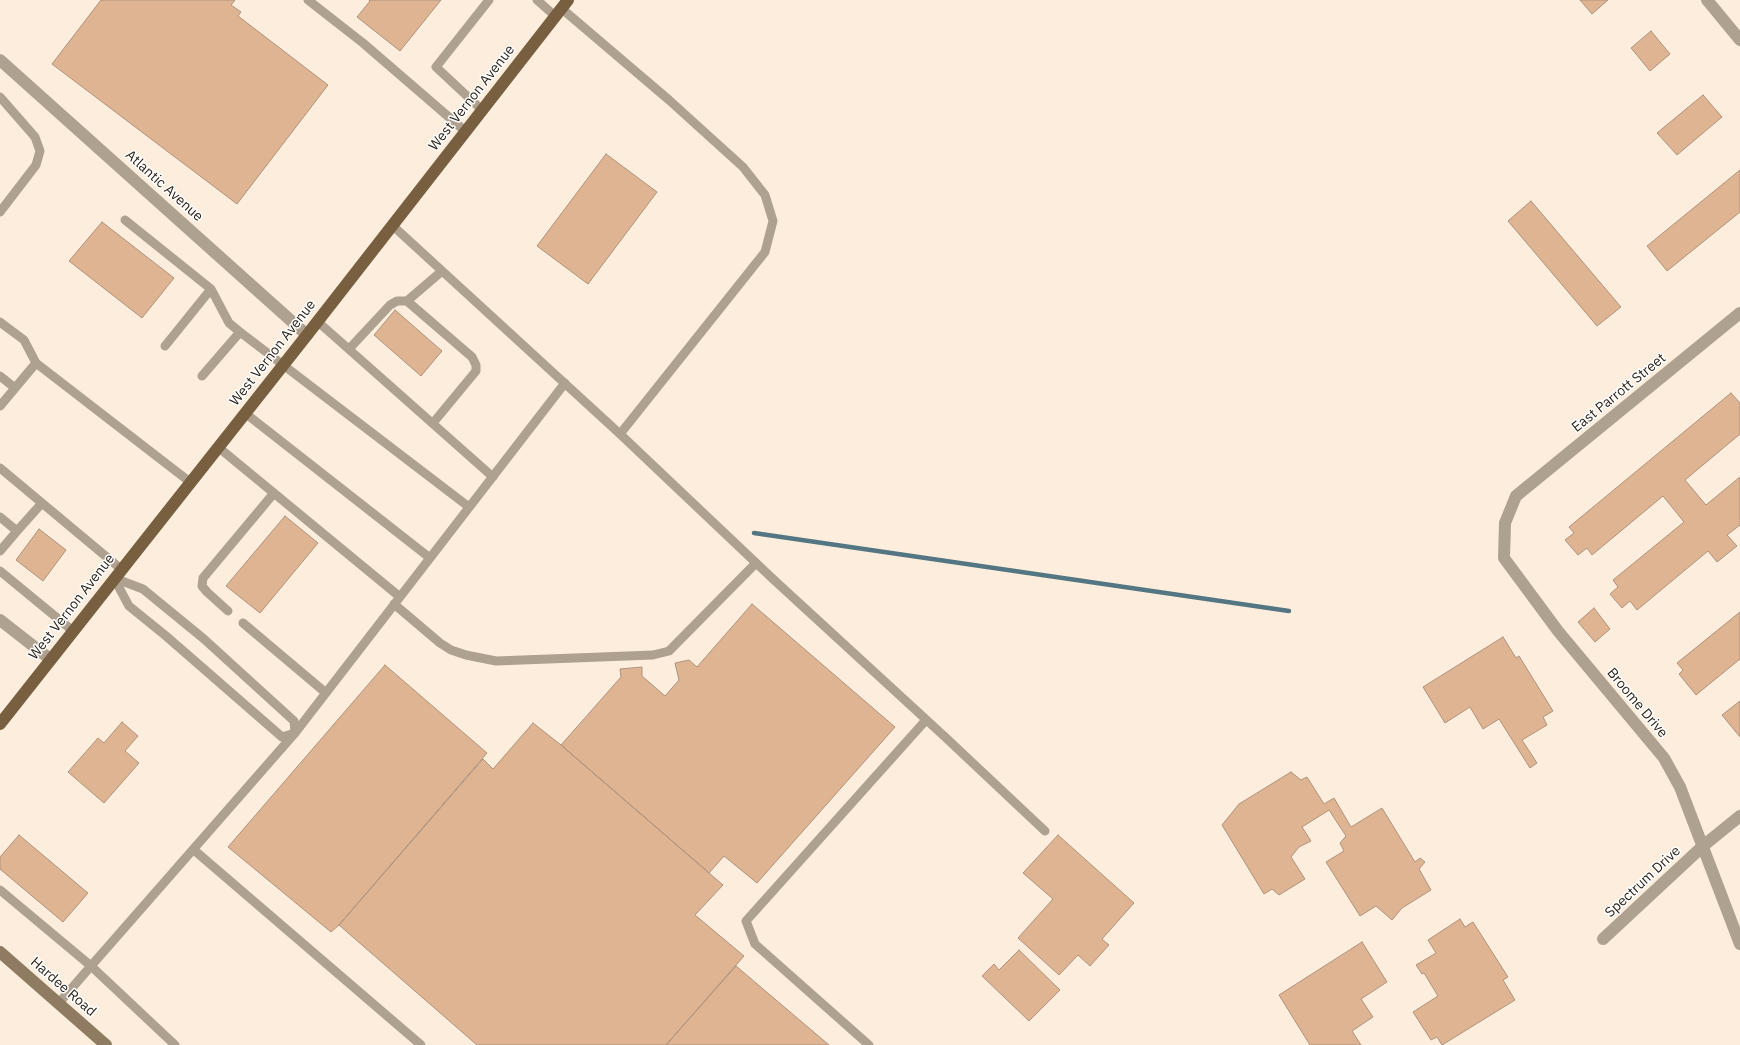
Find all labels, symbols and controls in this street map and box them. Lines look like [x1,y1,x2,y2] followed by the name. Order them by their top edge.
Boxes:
[425,42,519,154] street label: West Vernon Avenue
[122,147,206,225] street label: Atlantic Avenue
[226,297,320,409] street label: West Vernon Avenue
[1569,350,1669,436] street label: East Parrott Street
[25,551,119,663] street label: West Vernon Avenue
[1603,665,1671,741] street label: Broome Drive
[1602,843,1684,921] street label: Spectrum Drive
[27,954,99,1020] street label: Hardee Road

